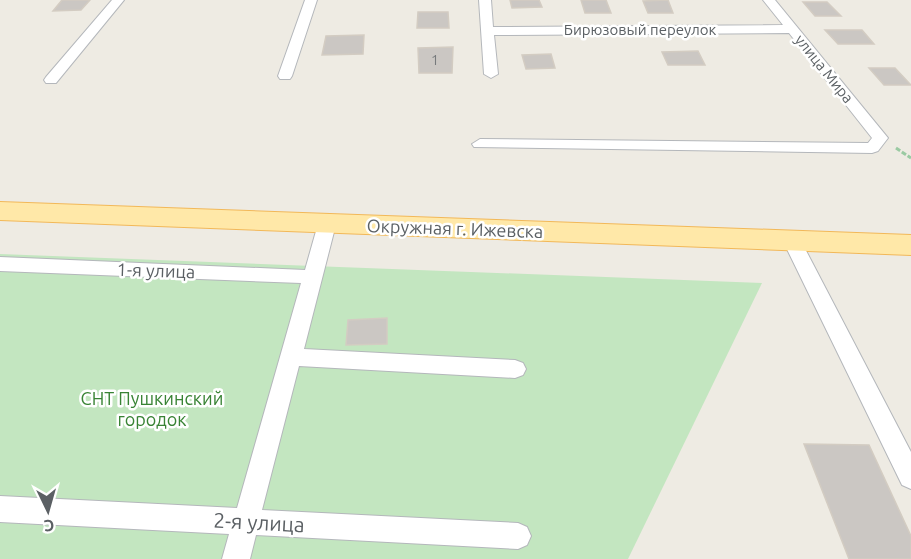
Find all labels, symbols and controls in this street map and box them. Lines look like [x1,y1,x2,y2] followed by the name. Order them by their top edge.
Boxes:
[564,21,717,38] street label: Бирюзовый переулок
[792,31,857,106] street label: улица Мира
[431,52,439,68] house number: 1
[366,215,544,241] street label: Окружная г. Ижевска
[116,259,196,281] street label: 1-я улица
[81,388,223,429] park label: СНТ Пушкинский городок
[18,481,78,541] north arrow
[213,508,305,536] street label: 2-я улица
[43,517,55,535] text: С

